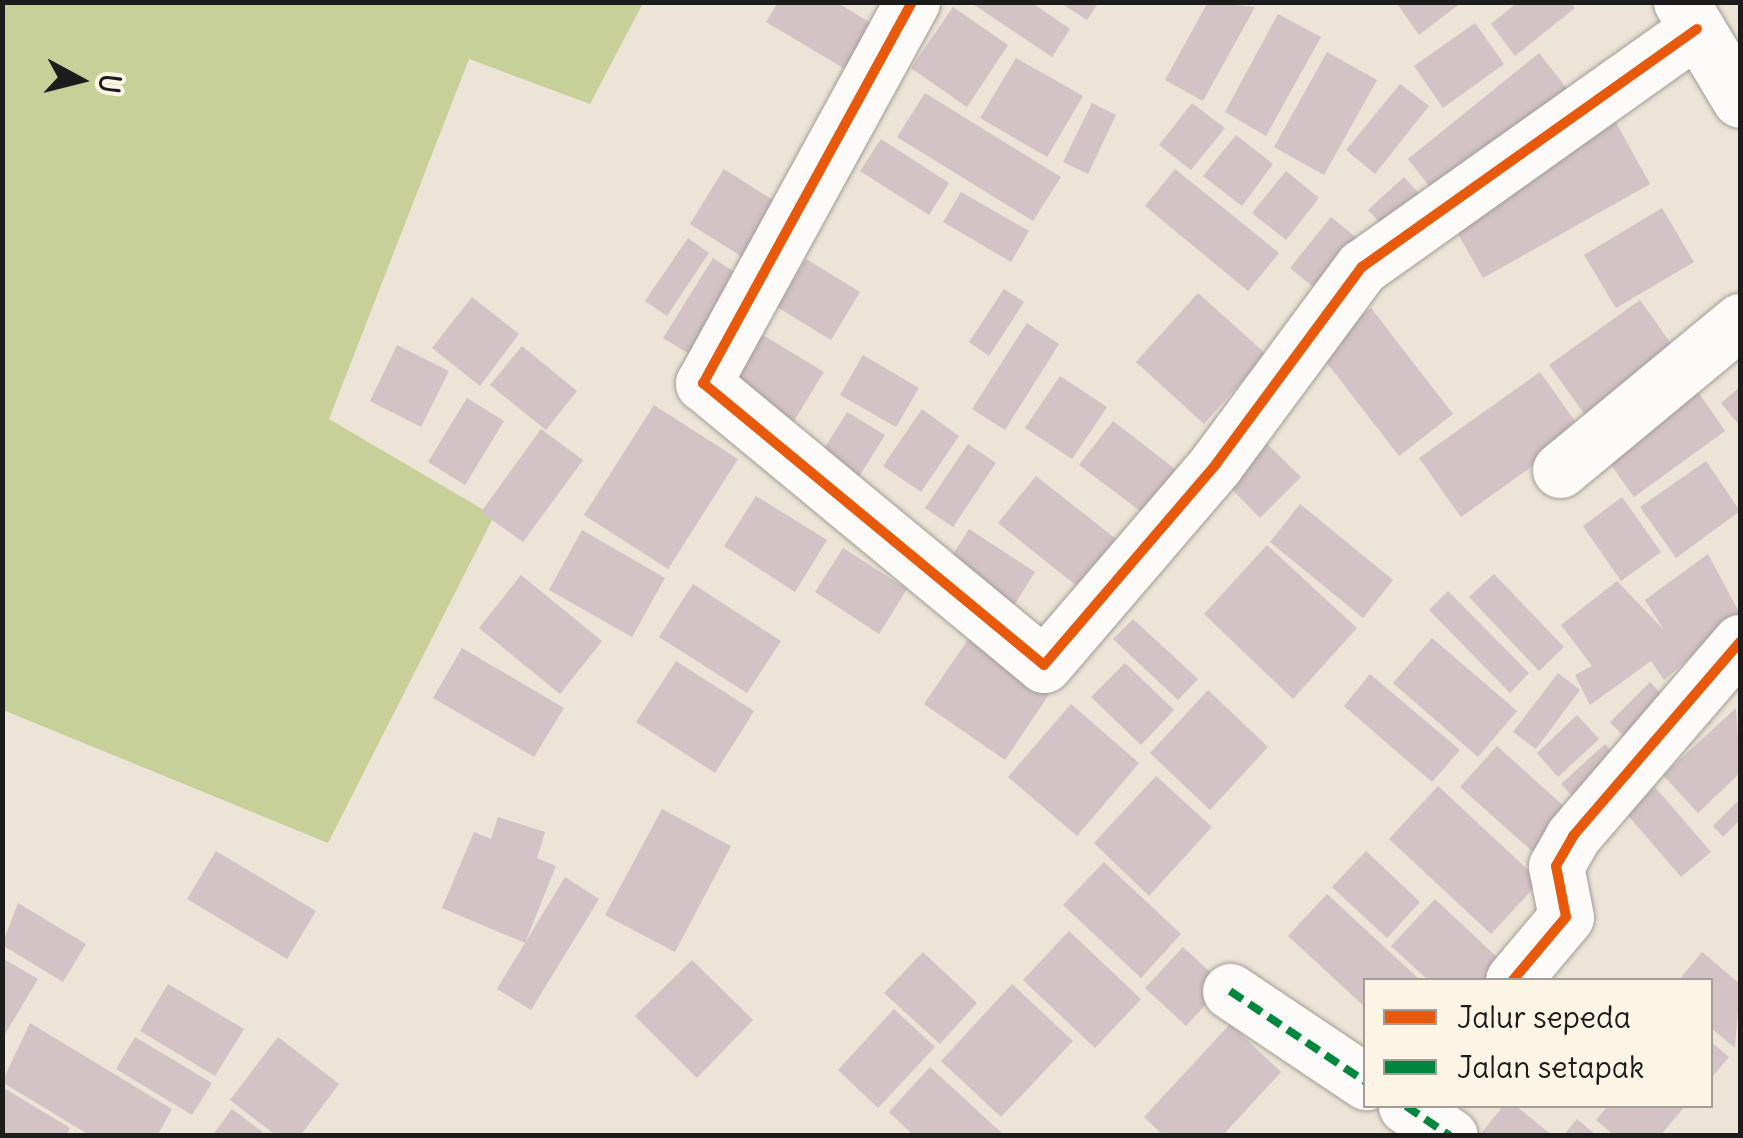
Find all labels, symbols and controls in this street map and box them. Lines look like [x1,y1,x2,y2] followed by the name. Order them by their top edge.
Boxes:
[30,30,130,130] north arrow
[91,72,129,95] text: U
[1363,978,1713,1108] legend
[1457,998,1631,1036] text: Jalur sepeda
[1457,1048,1644,1086] text: Jalan setapak

